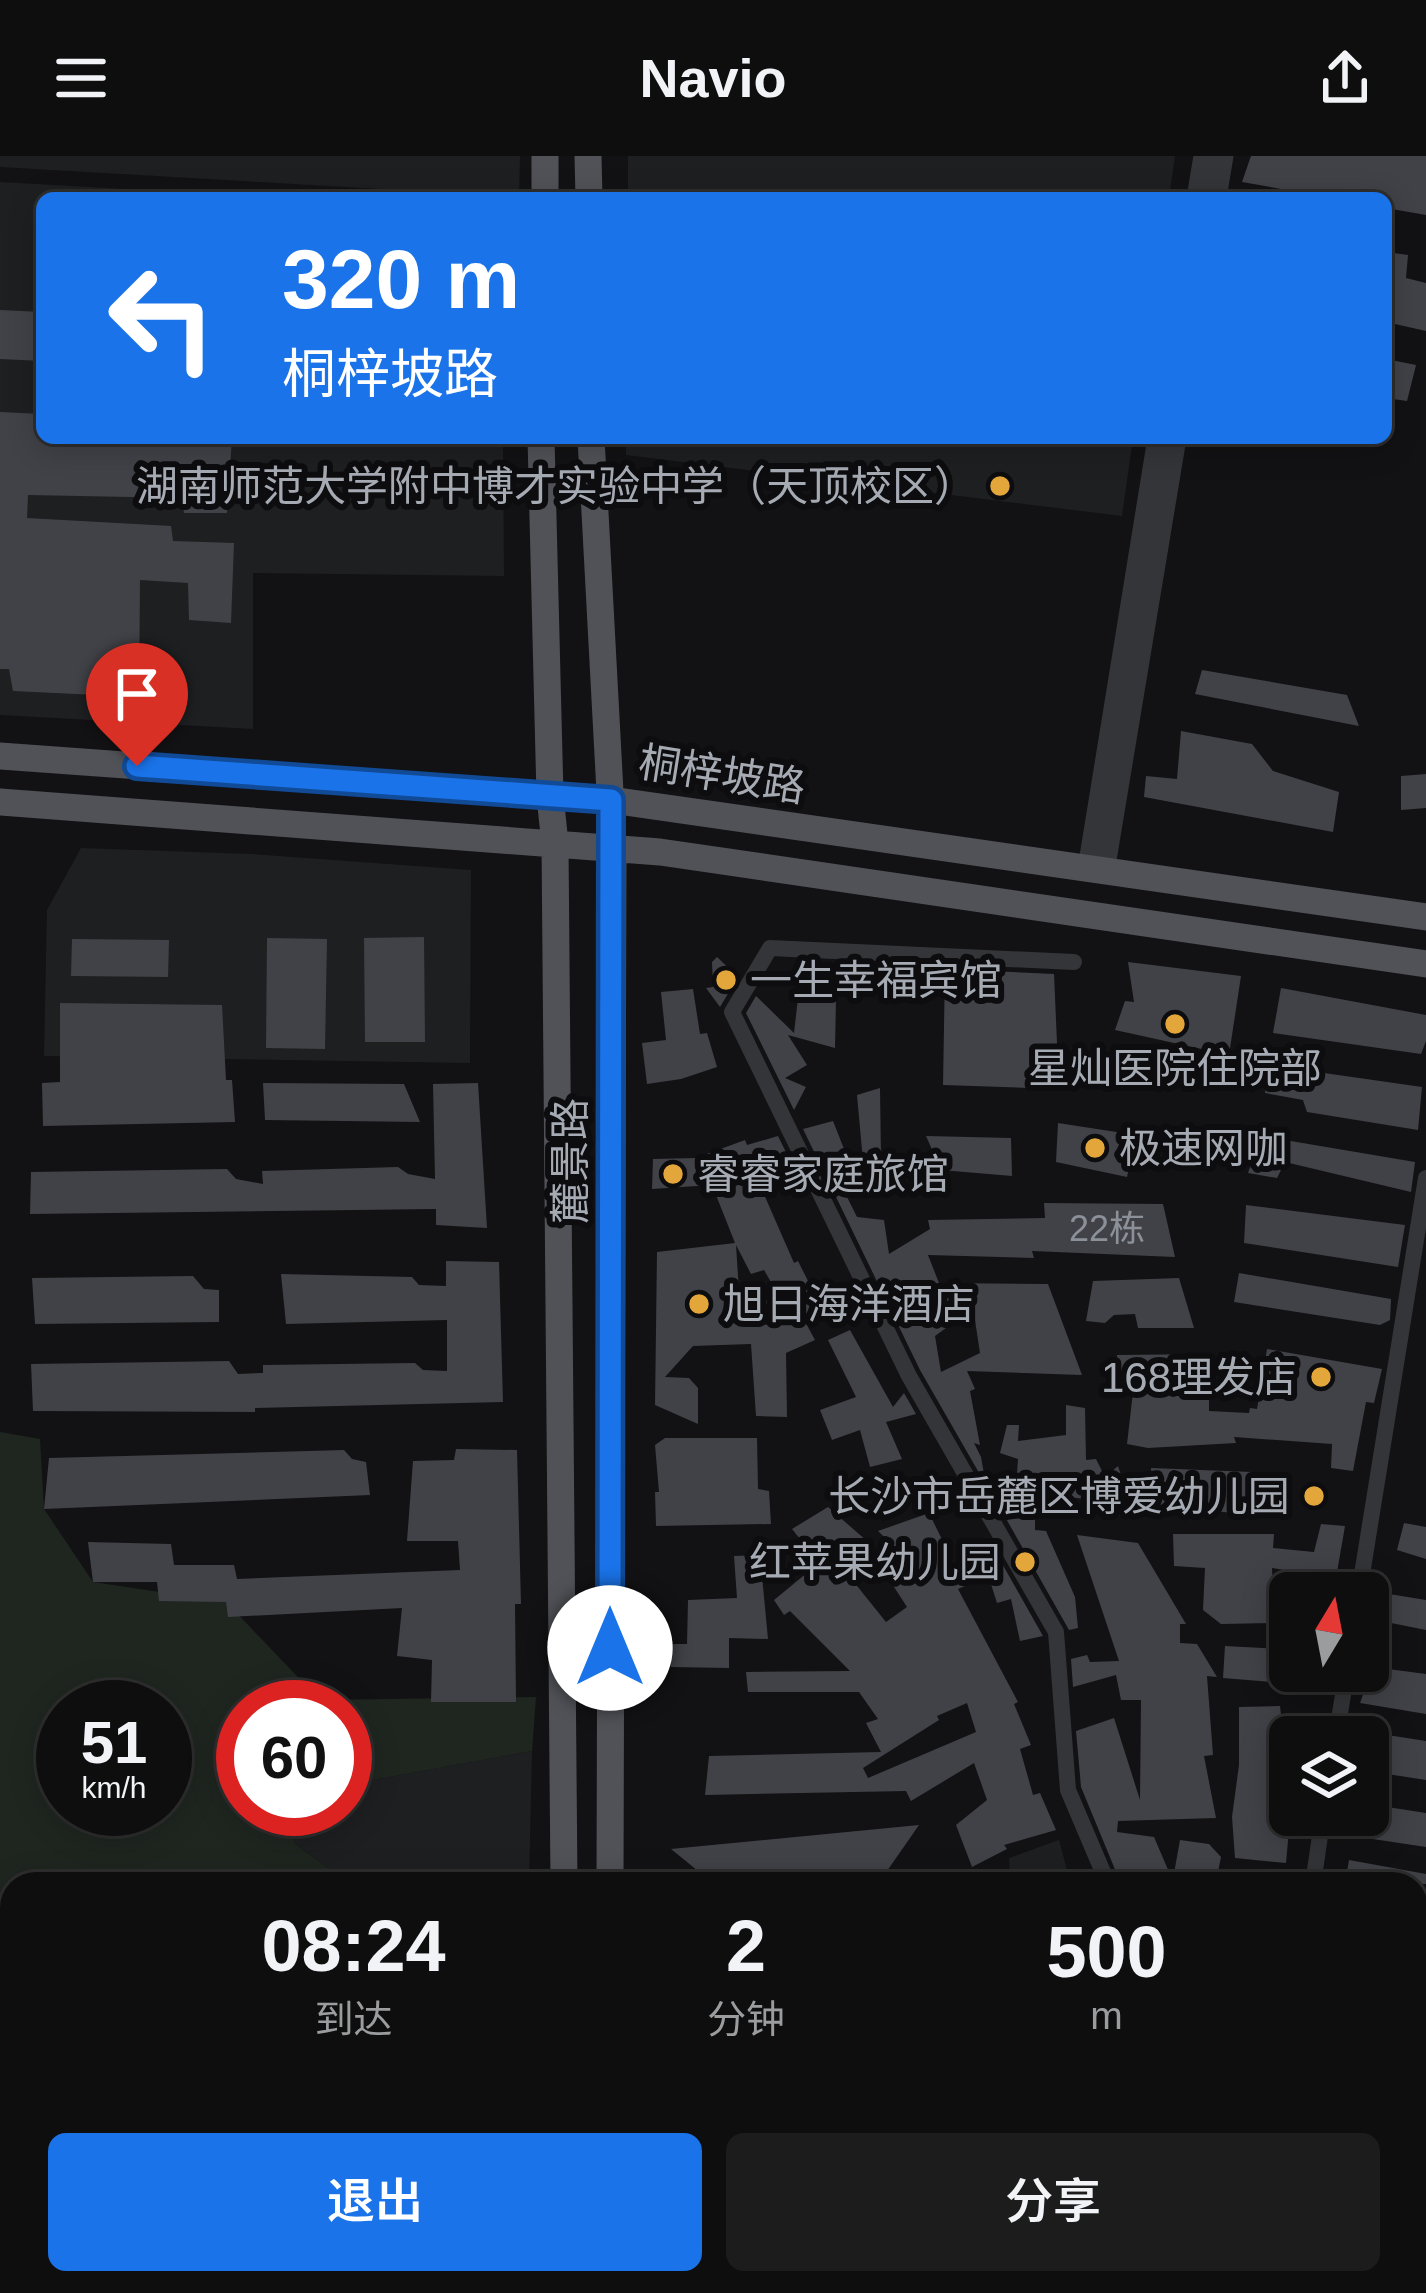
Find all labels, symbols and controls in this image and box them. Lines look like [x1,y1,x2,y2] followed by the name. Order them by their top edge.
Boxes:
[48,45,114,111] icon: menu
[1312,45,1378,111] icon: share
[639,48,787,108] text: Navio
[282,232,520,326] text: 320 m
[84,240,240,396] icon: left
[282,344,498,404] text: 桐梓坡路
[136,463,976,510] place label: 湖南师范大学附中博才实验中学（天顶校区）
[987,473,1013,499] marker: 湖南师范大学附中博才实验中学（天顶校区）
[86,643,188,766] pin
[104,661,170,727] icon: arrive
[635,738,809,811] street label: 桐梓坡路
[750,957,1002,1004] place label: 一生幸福宾馆
[713,967,739,993] marker: 一生幸福宾馆
[1162,1011,1188,1037] marker: 星灿医院住院部
[1028,1045,1322,1092] place label: 星灿医院住院部
[547,1098,594,1224] street label: 麓景路
[1119,1125,1287,1172] place label: 极速网咖
[1082,1135,1108,1161] marker: 极速网咖
[697,1151,949,1198] place label: 睿睿家庭旅馆
[660,1161,686,1187] marker: 睿睿家庭旅馆
[1069,1208,1145,1249] house number: 22栋
[723,1281,975,1328] place label: 旭日海洋酒店
[686,1291,712,1317] marker: 旭日海洋酒店
[1101,1354,1297,1401] place label: 168理发店
[1308,1364,1334,1390] marker: 168理发店
[828,1473,1290,1520] place label: 长沙市岳麓区博爱幼儿园
[1301,1483,1327,1509] marker: 长沙市岳麓区博爱幼儿园
[749,1539,1001,1586] place label: 红苹果幼儿园
[1012,1549,1038,1575] marker: 红苹果幼儿园
[1269,1572,1389,1692] north arrow
[1269,1572,1389,1836] map controls
[547,1585,673,1711] position arrow
[216,1680,372,1836] speed limit sign: 60
[81,1709,147,1776] text: 51
[1269,1716,1389,1836] button: layers
[81,1771,147,1804] text: km/h
[261,1906,446,1986] text: 08:24
[726,1906,766,1986] text: 2
[1046,1912,1167,1992] text: 500
[1090,1994,1123,2037] text: m
[314,1998,393,2041] text: 到达
[707,1998,785,2041] text: 分钟
[48,2133,702,2271] button: 退出
[726,2133,1380,2271] button: 分享

